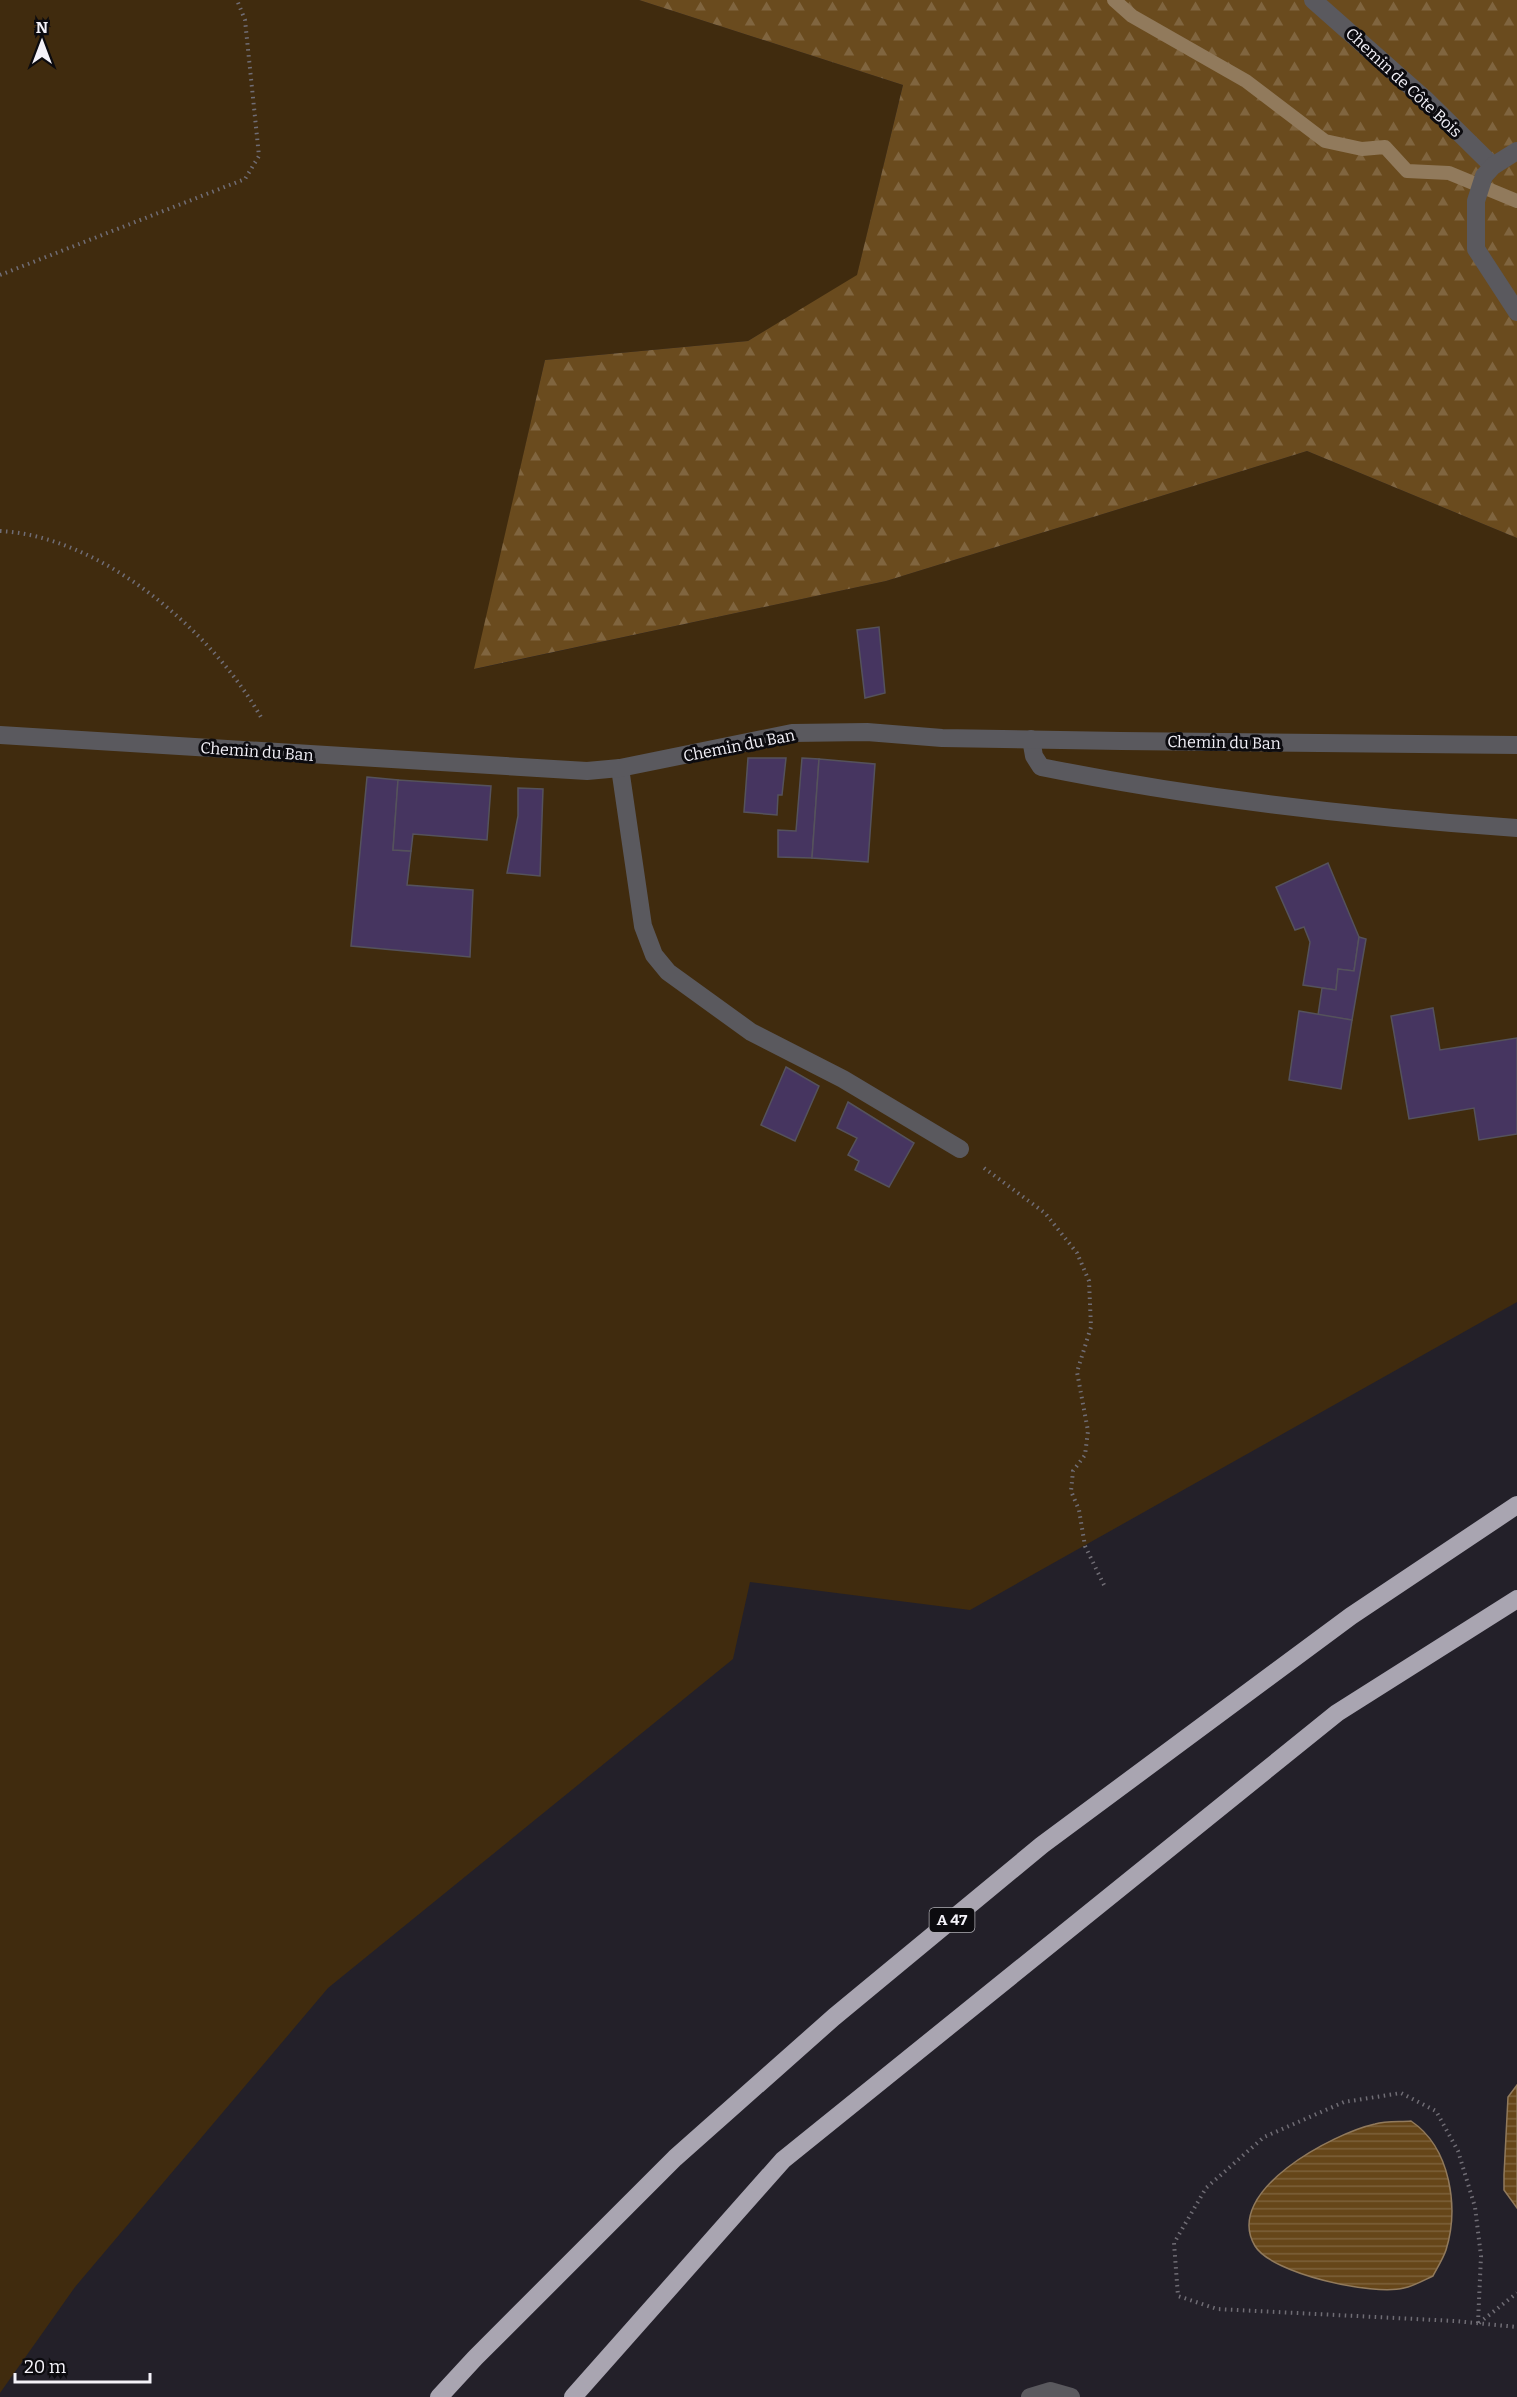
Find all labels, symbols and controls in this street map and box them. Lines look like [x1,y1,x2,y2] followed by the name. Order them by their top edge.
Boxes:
[12,12,72,72] north arrow
[36,18,48,37] text: N
[1342,24,1466,141] street label: Chemin de Côte Bois
[682,725,797,766] street label: Chemin du Ban
[1167,732,1281,753] street label: Chemin du Ban
[200,738,314,765] street label: Chemin du Ban
[930,1908,974,1932] road number: A 47
[15,2346,150,2384] scale bar
[24,2356,66,2378] text: 20 m

